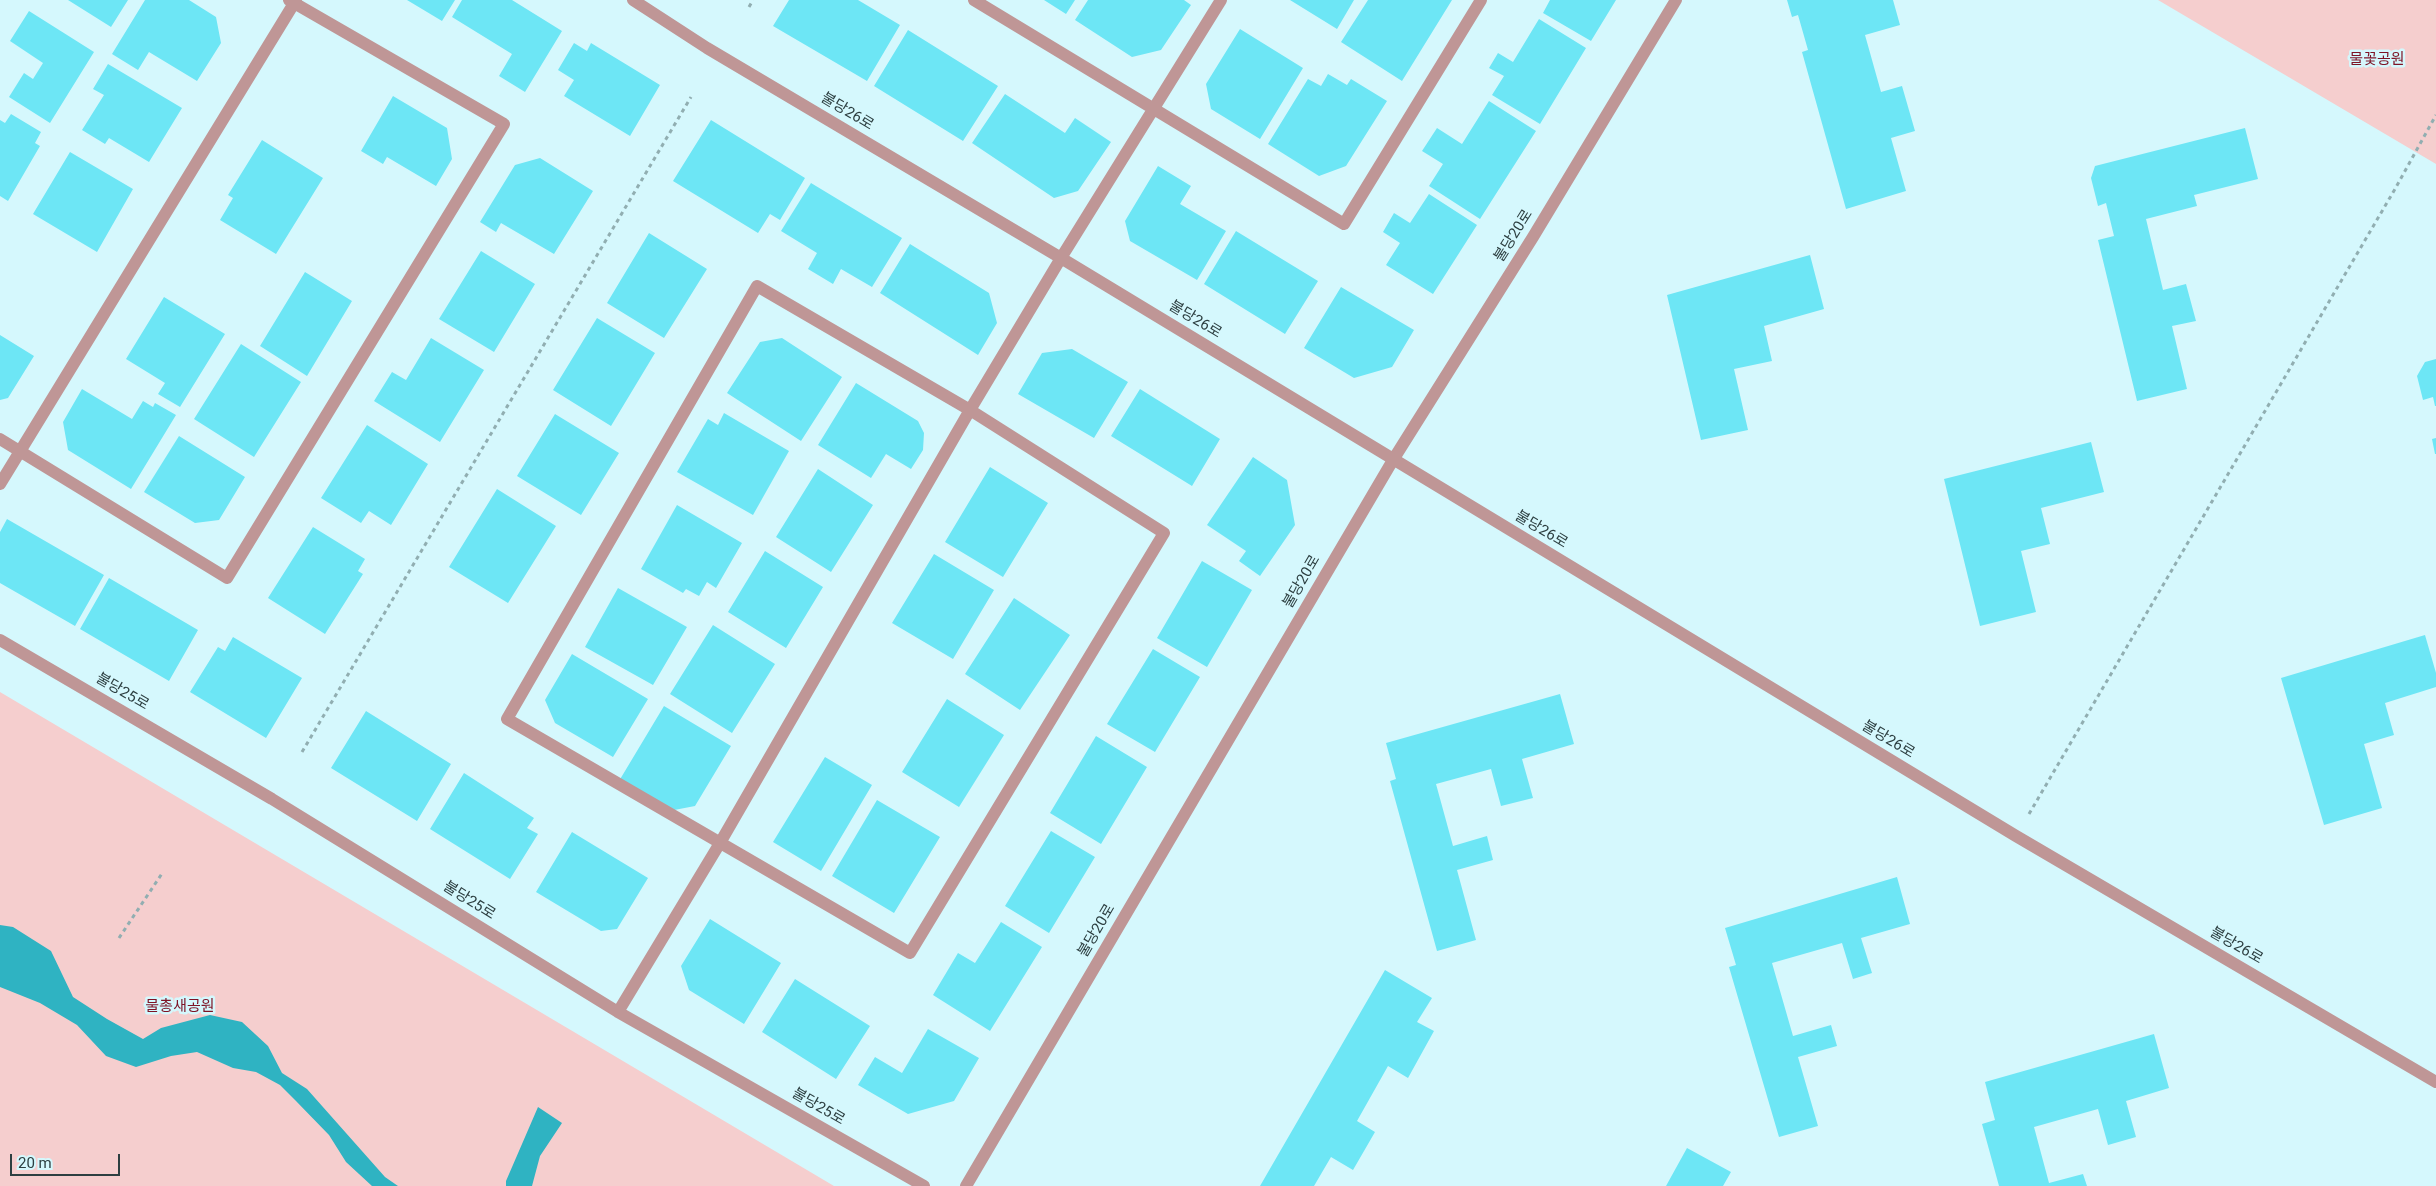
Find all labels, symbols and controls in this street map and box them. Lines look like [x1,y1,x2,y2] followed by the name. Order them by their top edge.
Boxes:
[2349,51,2405,69] park label: 물꽃공원
[817,89,877,135] street label: 불당26로
[1491,207,1537,265] street label: 불당20로
[1165,297,1225,343] street label: 불당26로
[1511,507,1571,553] street label: 불당26로
[1280,552,1324,612] street label: 불당20로
[92,670,152,714] street label: 불당25로
[1858,717,1918,763] street label: 불당26로
[440,878,498,924] street label: 불당25로
[1075,901,1119,961] street label: 불당20로
[2206,924,2266,968] street label: 불당26로
[146,998,214,1016] park label: 물총새공원
[788,1085,848,1129] street label: 불당25로
[12,1144,122,1176] scale bar
[18,1154,52,1172] text: 20 m

